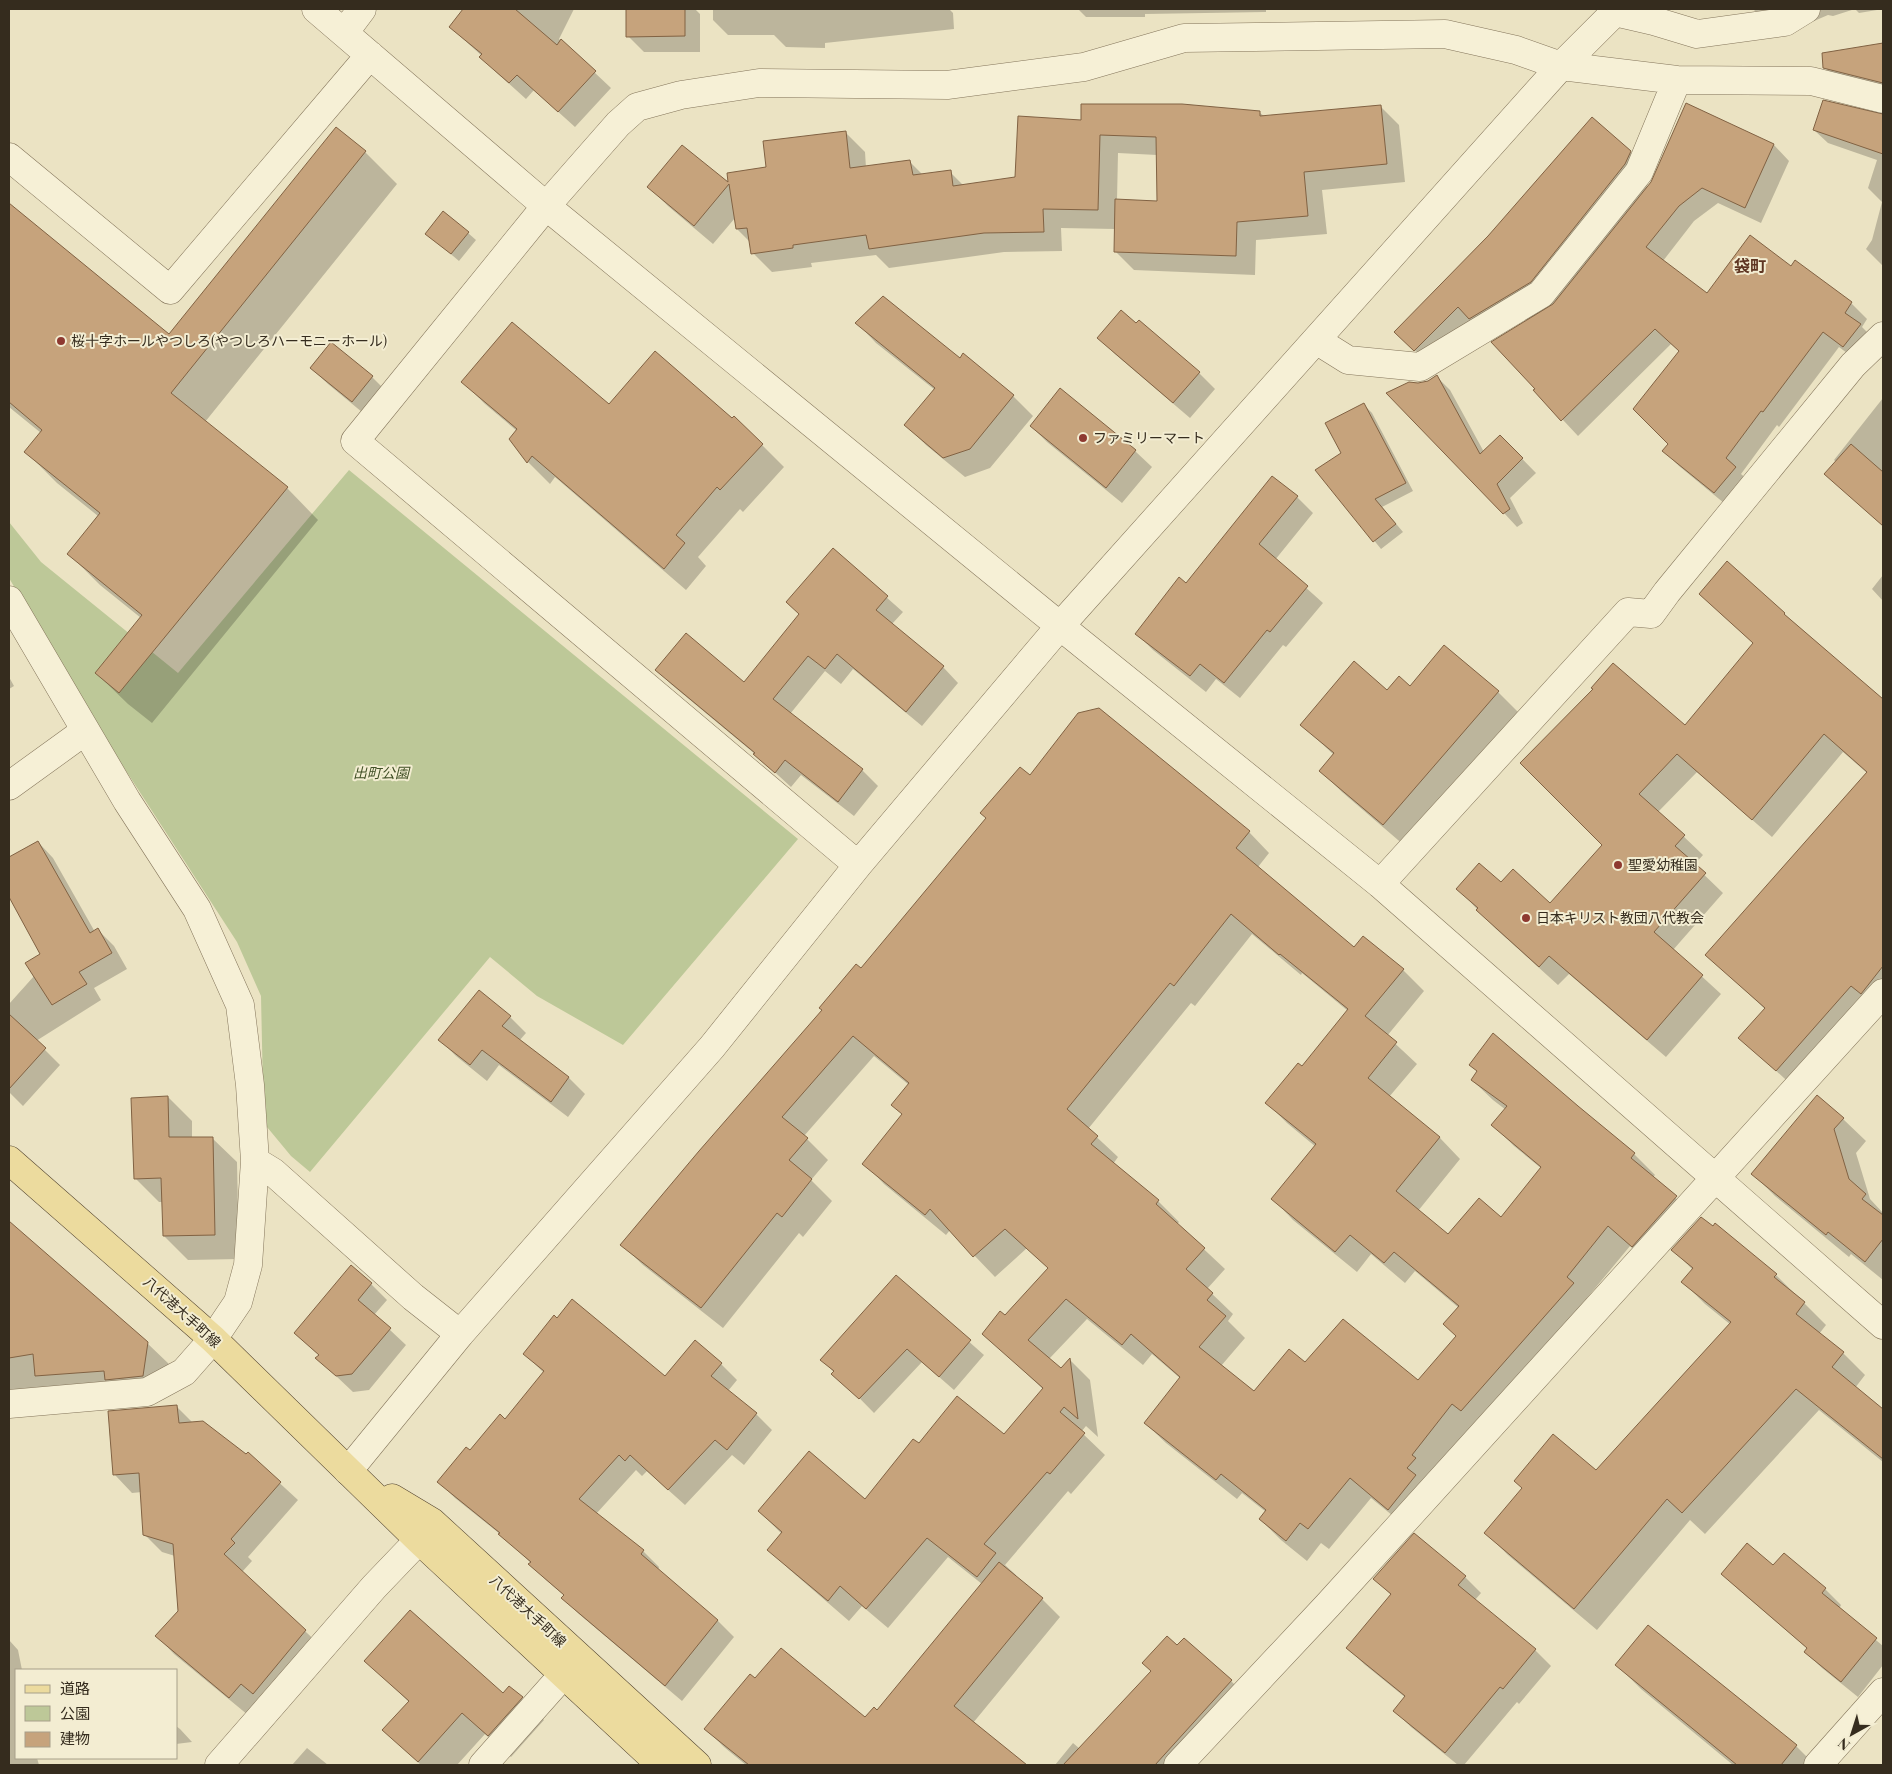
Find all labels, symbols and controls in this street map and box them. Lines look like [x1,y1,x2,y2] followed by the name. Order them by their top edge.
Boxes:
[1734,255,1766,276] district label: 袋町
[71,331,387,350] place label: 桜十字ホールやつしろ(やつしろハーモニーホール)
[55,335,67,347] marker: 桜十字ホールやつしろ(やつしろハーモニーホール)
[1093,428,1205,447] place label: ファミリーマート
[1077,432,1089,444] marker: ファミリーマート
[353,763,411,782] park label: 出町公園
[1628,855,1698,874] place label: 聖愛幼稚園
[1612,859,1624,871] marker: 聖愛幼稚園
[1536,908,1704,927] place label: 日本キリスト教団八代教会
[1520,912,1532,924] marker: 日本キリスト教団八代教会
[140,1272,225,1351] street label: 八代港大手町線
[486,1570,571,1651] street label: 八代港大手町線
[15,1669,178,1759] legend
[60,1678,90,1698] text: 道路
[60,1703,90,1723] text: 公園
[1827,1709,1877,1759] north arrow
[60,1728,90,1748] text: 建物
[1834,1734,1853,1755] text: N

